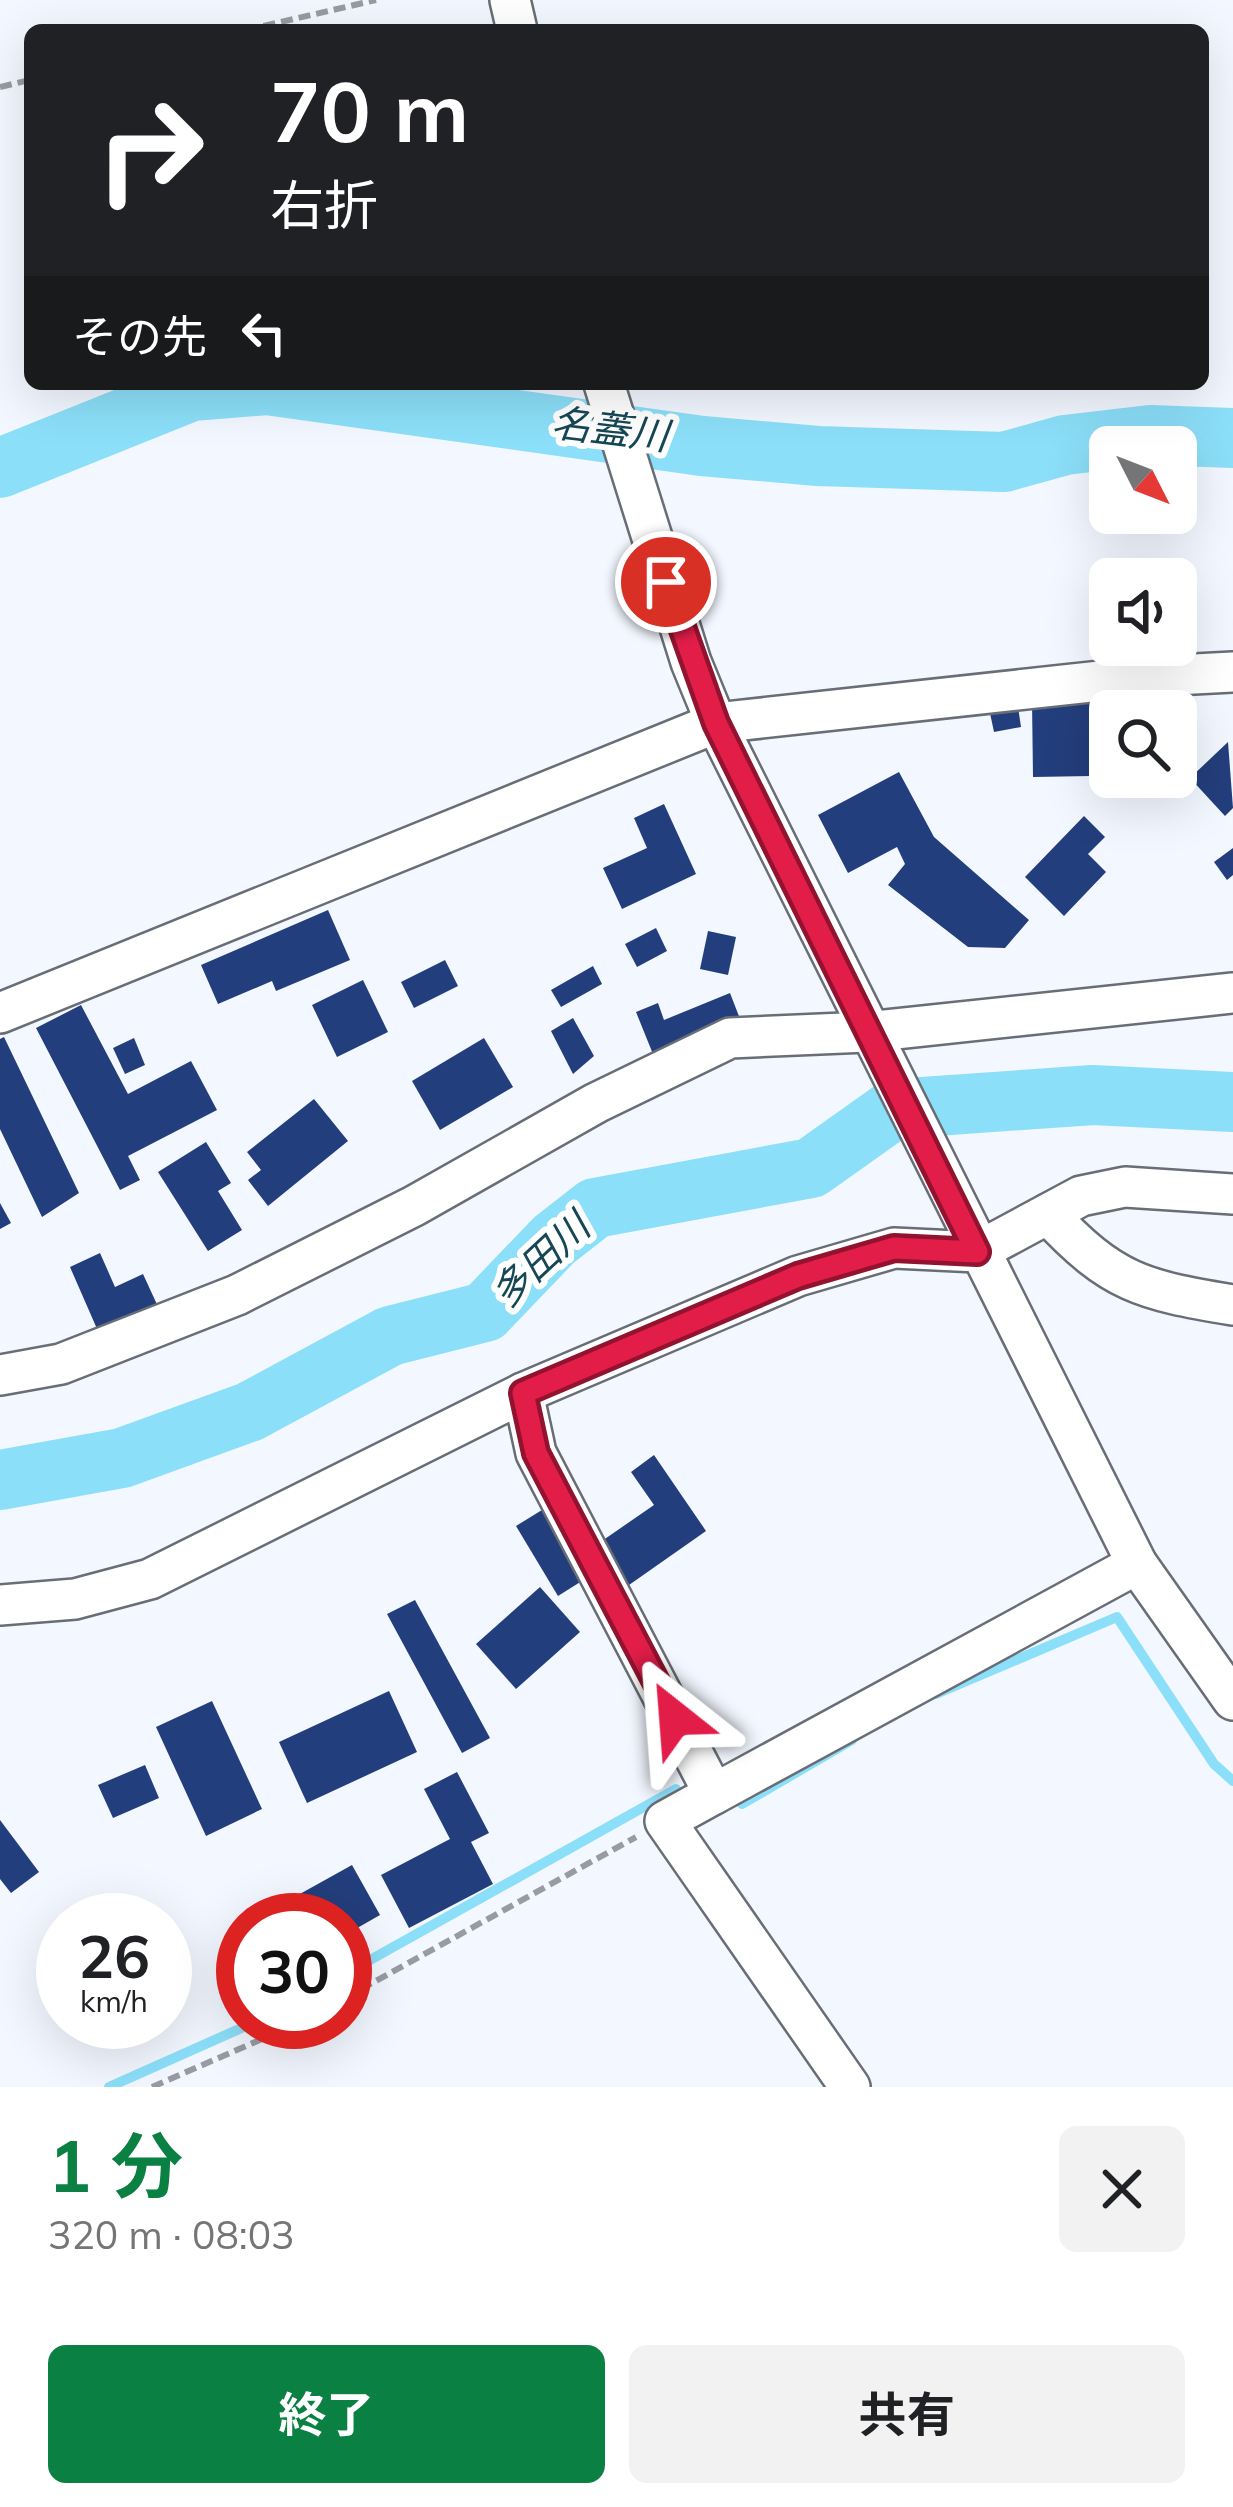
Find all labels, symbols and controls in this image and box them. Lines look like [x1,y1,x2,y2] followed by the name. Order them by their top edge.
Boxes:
[270,58,469,163] text: 70 m
[72,72,228,228] icon: right
[270,171,378,239] text: 右折
[231,300,297,366] icon: left
[72,308,207,364] text: その先
[549,397,675,460] water label: 名蓋川
[1089,426,1197,534] north arrow
[1089,426,1197,798] map controls
[615,531,717,633] pin
[633,549,699,615] icon: arrive
[1089,558,1197,666] button: sound
[1089,690,1197,798] button: search
[480,1199,602,1317] water label: 多田川
[612,1655,738,1781] position arrow
[216,1893,372,2049] speed limit sign: 30
[78,1918,150,1993] text: 26
[80,1982,148,2020] text: km/h
[48,2120,183,2210] text: 1 分
[1059,2126,1185,2252] button: close
[48,2210,294,2259] text: 320 m · 08:03
[48,2345,605,2483] button: 終了
[629,2345,1185,2483] button: 共有

